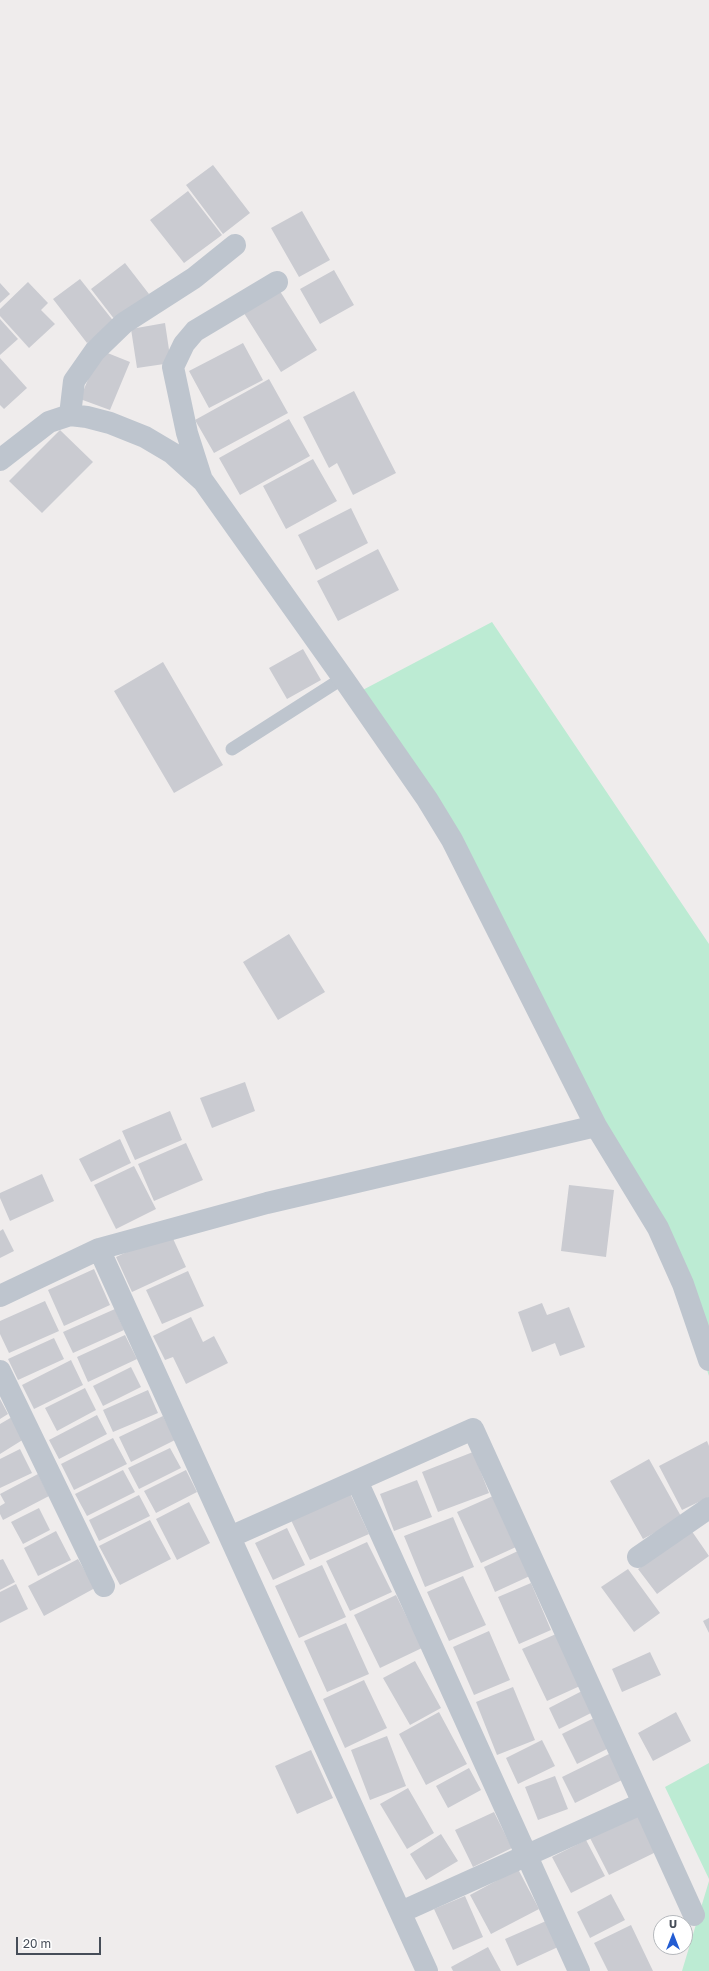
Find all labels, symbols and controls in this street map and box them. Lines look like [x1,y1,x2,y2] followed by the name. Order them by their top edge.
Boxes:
[653,1915,693,1955] north arrow
[669,1917,677,1930] text: U
[18,1929,103,1955] scale bar
[23,1936,51,1951] text: 20 m

